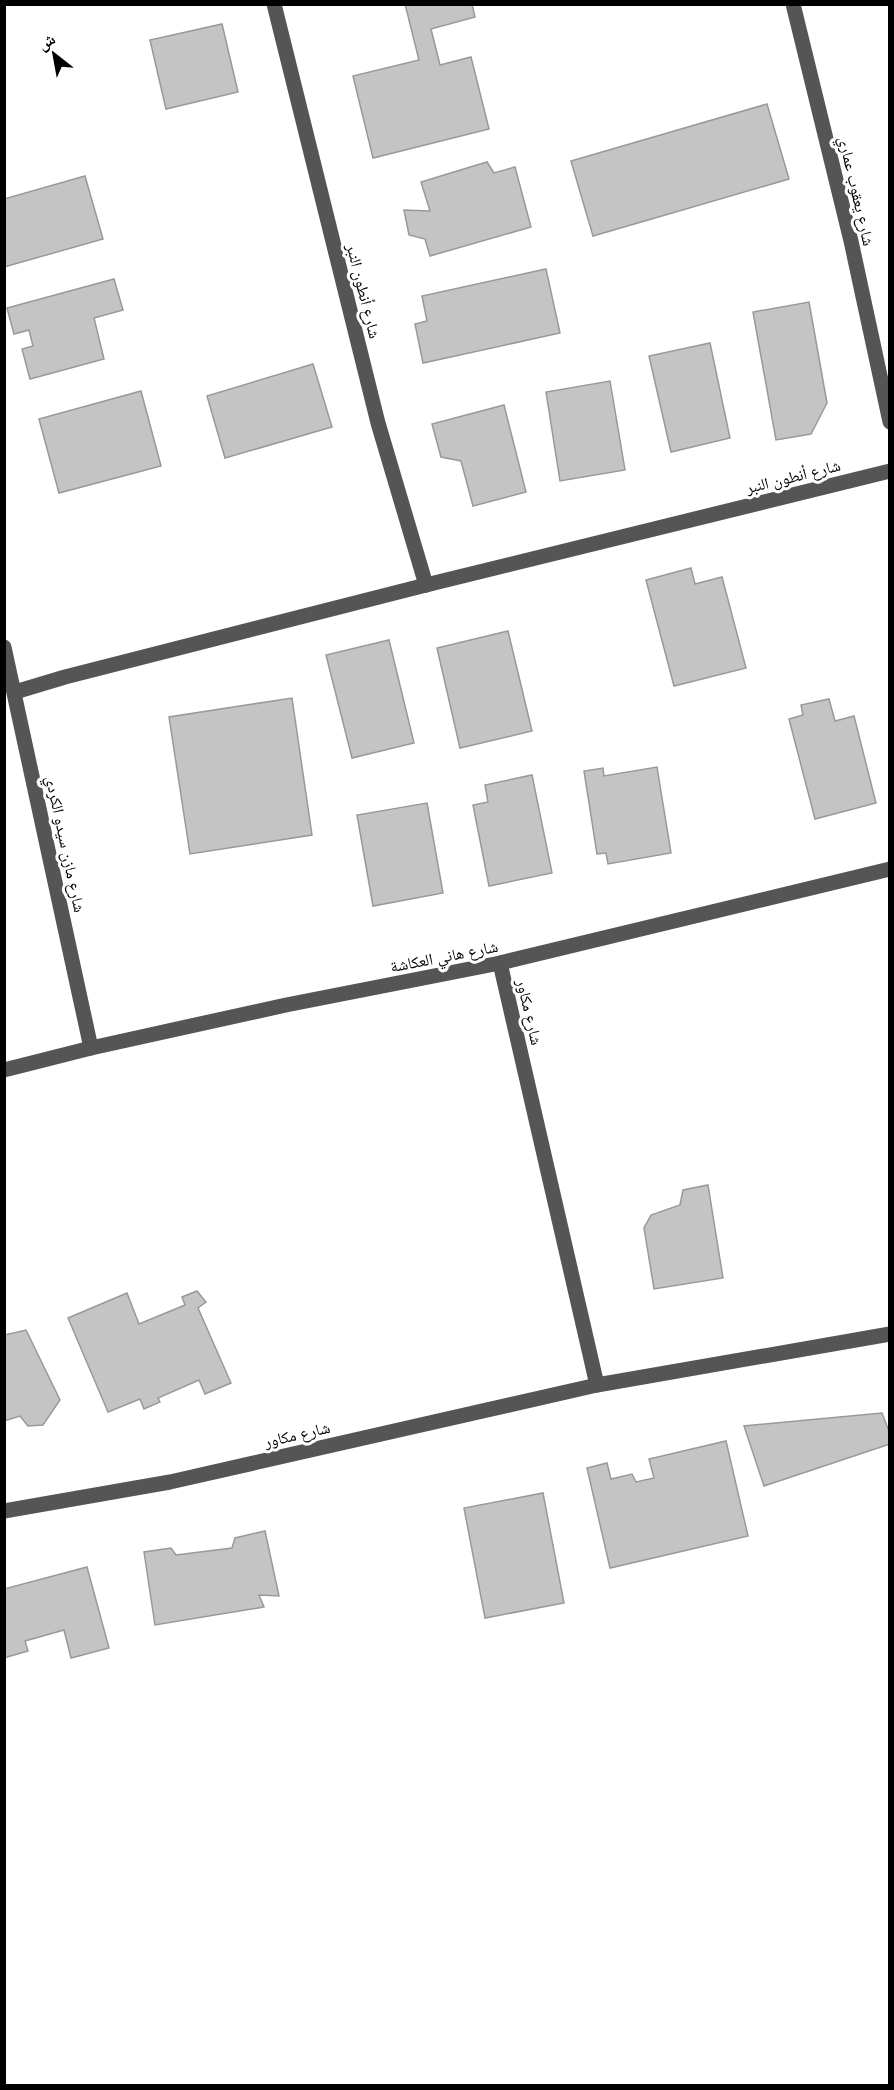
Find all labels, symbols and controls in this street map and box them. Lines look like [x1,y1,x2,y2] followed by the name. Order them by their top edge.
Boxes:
[24,24,84,84] north arrow
[34,29,59,54] text: ش
[832,134,878,248] street label: شارع يعقوب عماري
[341,241,384,341] street label: شارع أنطون النبر
[743,456,843,499] street label: شارع أنطون النبر
[39,774,89,915] street label: شارع مازن سيدو الكردي
[389,937,500,979] street label: شارع هاني العكاشة
[512,976,546,1047] street label: شارع مكاور
[261,1418,332,1452] street label: شارع مكاور

